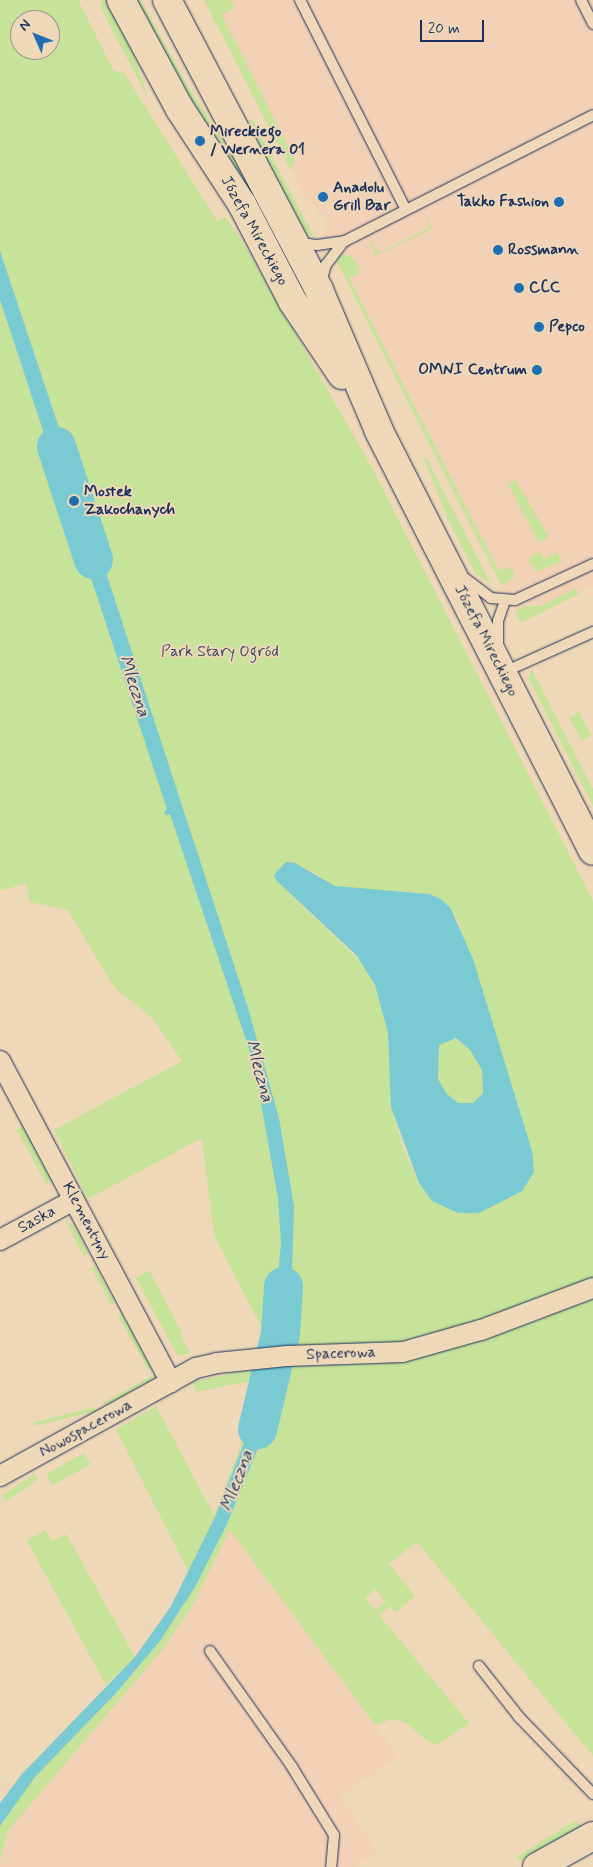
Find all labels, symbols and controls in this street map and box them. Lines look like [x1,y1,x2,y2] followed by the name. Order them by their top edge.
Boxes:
[10,10,60,60] north arrow
[423,10,487,42] scale bar
[15,16,35,35] text: N
[428,19,460,39] text: 20 m
[210,122,305,160] place label: Mireckiego / Wernera 01
[194,135,206,147] marker: Mireckiego / Wernera 01
[216,173,292,289] street label: Józefa Mireckiego
[333,178,390,216] place label: Anadolu Grill Bar
[317,191,329,203] marker: Anadolu Grill Bar
[459,192,549,212] place label: Takko Fashion
[553,196,565,208] marker: Takko Fashion
[508,240,579,260] place label: Rossmann
[492,244,504,256] marker: Rossmann
[529,278,560,298] place label: CCC
[513,282,525,294] marker: CCC
[549,317,585,337] place label: Pepco
[533,321,545,333] marker: Pepco
[415,360,527,380] place label: OMNI Centrum
[531,364,543,376] marker: OMNI Centrum
[84,482,175,520] place label: Mostek Zakochanych
[68,495,80,507] marker: Mostek Zakochanych
[450,582,522,700] street label: Józefa Mireckiego
[162,642,278,662] park label: Park Stary Ogród
[114,652,154,720] water label: Mleczna
[240,1038,278,1104] water label: Mleczna
[58,1179,114,1263] street label: Klementyny
[15,1202,59,1238] street label: Saska
[306,1343,376,1365] street label: Spacerowa
[36,1396,136,1462] street label: Nowospacerowa
[216,1448,258,1514] water label: Mleczna

